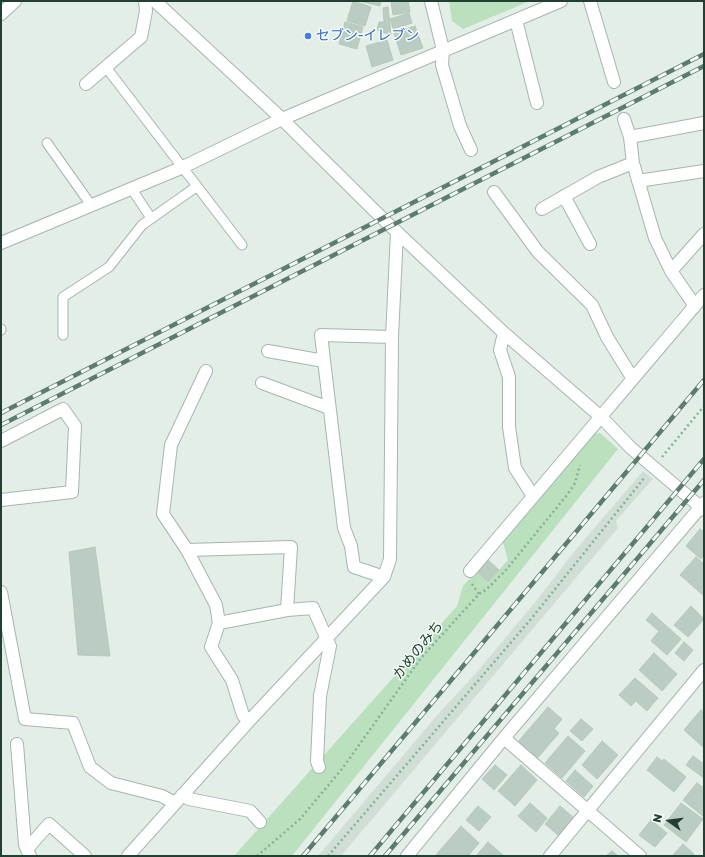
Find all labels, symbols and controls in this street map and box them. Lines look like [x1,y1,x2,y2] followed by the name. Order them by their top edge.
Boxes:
[316,28,419,44] place label: セブン-イレブン
[303,31,313,41] marker: セブン-イレブン
[389,618,447,682] street label: かめのみち
[649,801,689,841] north arrow
[650,812,664,824] text: N

